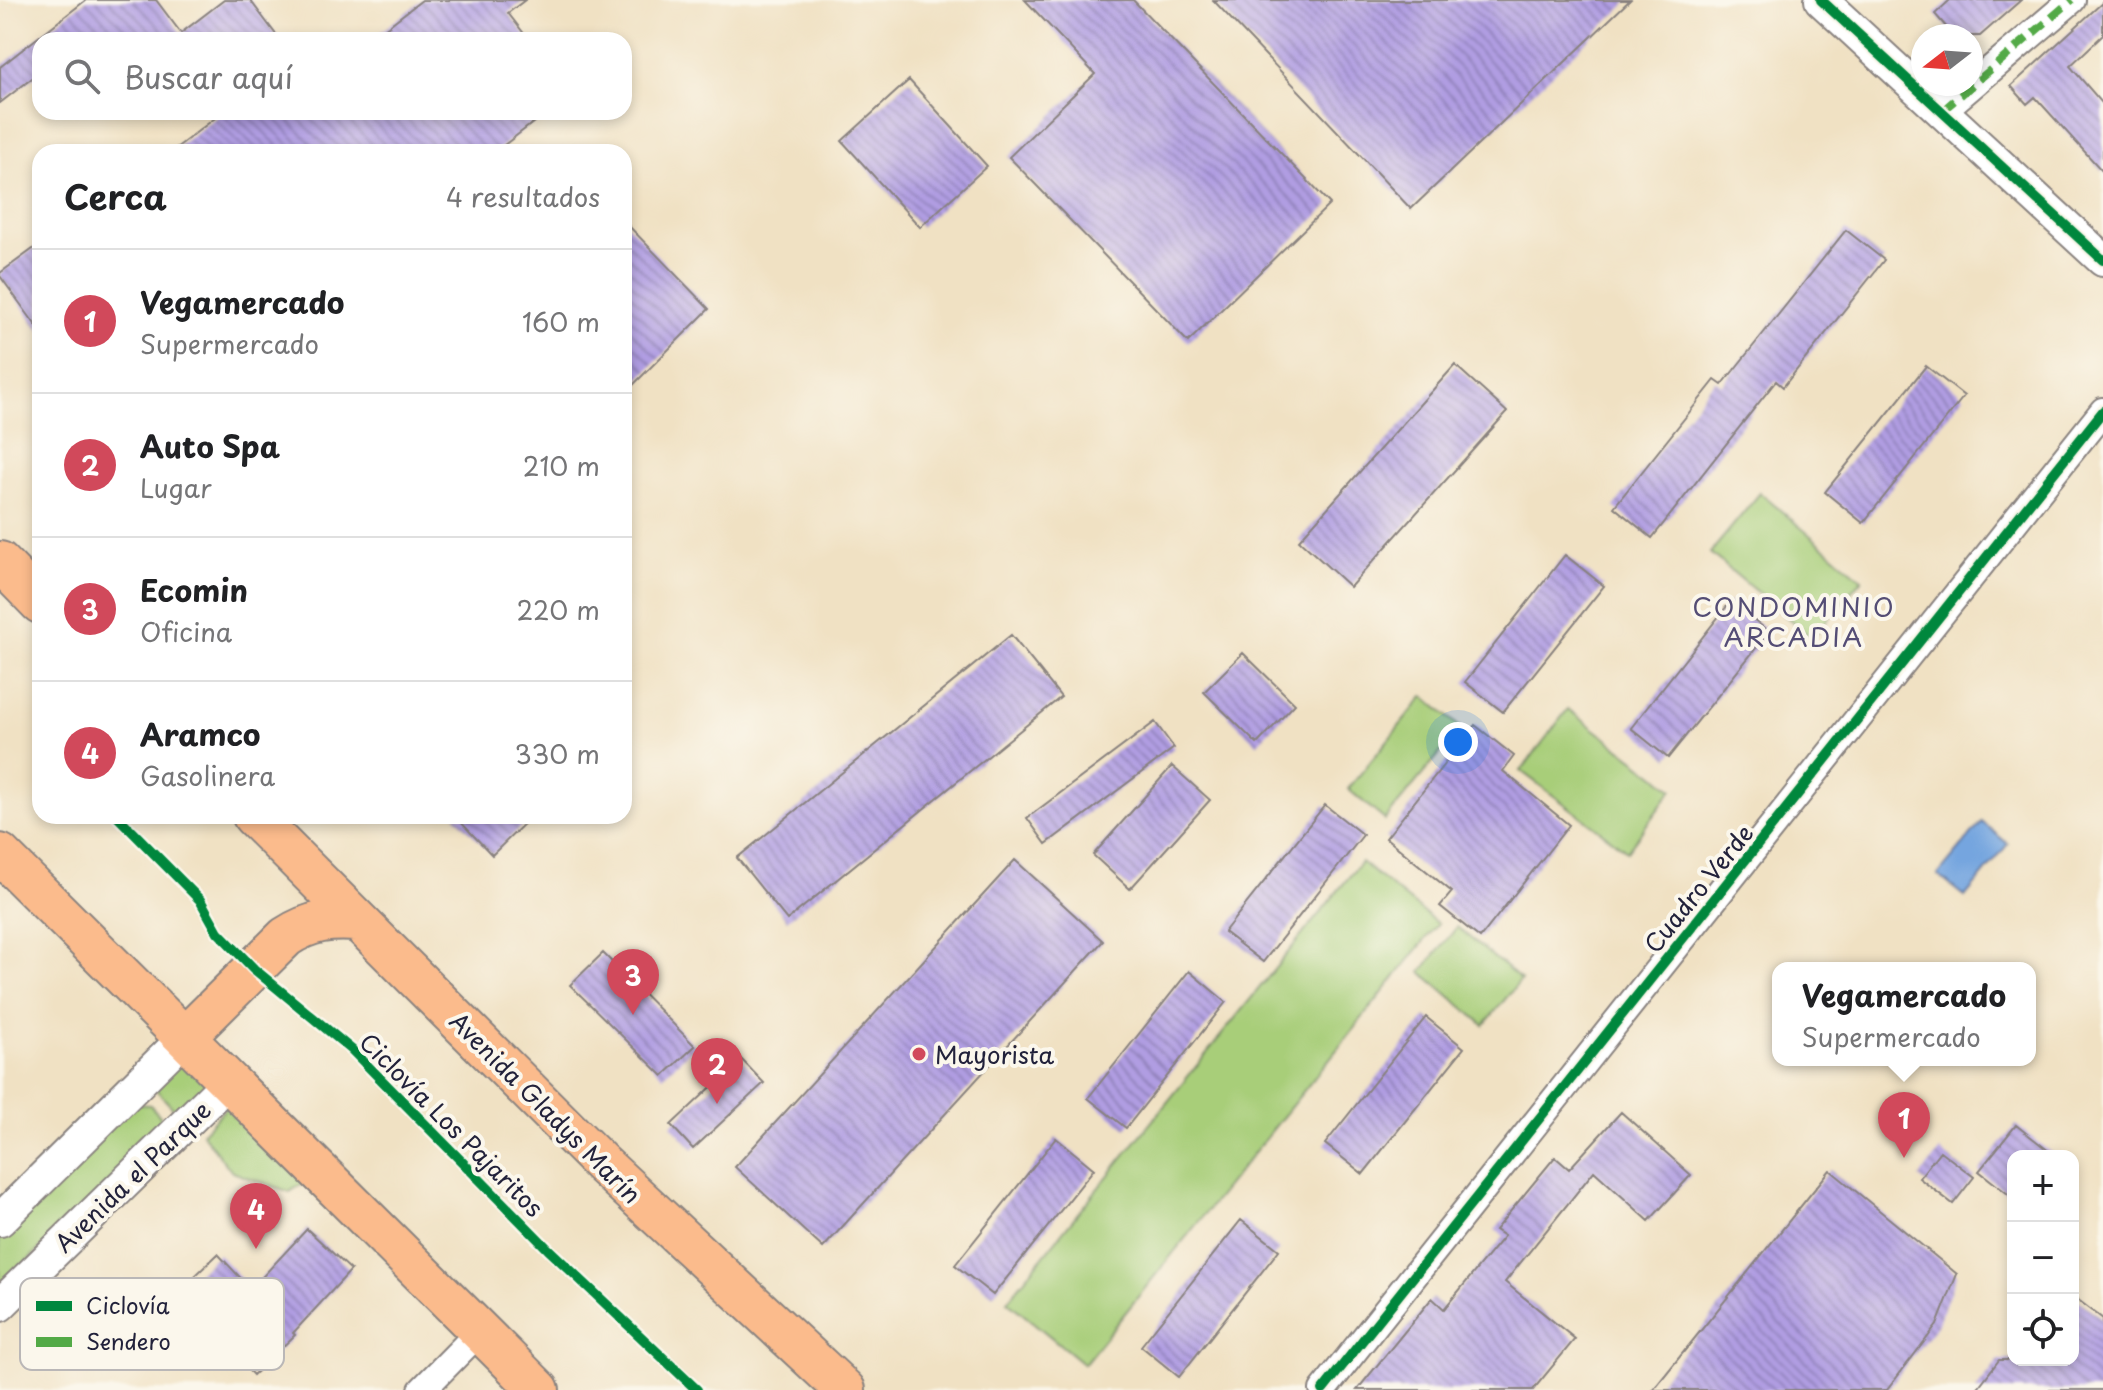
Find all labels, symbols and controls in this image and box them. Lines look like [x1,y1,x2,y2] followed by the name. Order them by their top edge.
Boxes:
[1911,24,1983,96] north arrow
[32,32,632,120] search box
[60,54,104,98] icon: search
[124,54,293,99] text: Buscar aquí
[64,170,167,222] text: Cerca
[446,177,600,216] text: 4 resultados
[140,279,345,324] text: Vegamercado
[84,302,96,341] text: 1
[522,302,600,341] text: 160 m
[140,324,319,363] text: Supermercado
[140,423,280,468] text: Auto Spa
[81,446,99,485] text: 2
[523,446,600,485] text: 210 m
[140,468,212,507] text: Lugar
[140,567,248,612] text: Ecomin
[1692,587,1896,656] district label: CONDOMINIO ARCADIA
[81,590,99,629] text: 3
[516,590,600,629] text: 220 m
[140,612,232,651] text: Oficina
[140,711,261,756] text: Aramco
[1438,722,1478,762] your location
[81,734,99,773] text: 4
[515,734,600,773] text: 330 m
[140,756,275,795] text: Gasolinera
[1635,816,1761,960] street label: Cuadro Verde
[607,949,659,1015] pin: 3
[1772,962,2036,1066] popup
[1802,972,2006,1017] text: Vegamercado
[442,1003,650,1211] street label: Avenida Gladys Marín
[1802,1017,1981,1056] text: Supermercado
[352,1024,552,1224] street label: Ciclovía Los Pajaritos
[935,1036,1055,1072] place label: Mayorista
[691,1038,743,1104] pin: 2
[910,1045,928,1063] marker: Mayorista
[46,1092,218,1260] street label: Avenida el Parque
[1878,1092,1930,1158] pin: 1
[2007,1150,2079,1366] map controls
[2007,1150,2079,1222] button: +
[230,1183,282,1249] pin: 4
[2007,1222,2079,1294] button: −
[20,1278,284,1370] legend
[86,1288,170,1321] text: Ciclovía
[2007,1294,2079,1366] button: locate
[86,1324,171,1357] text: Sendero

